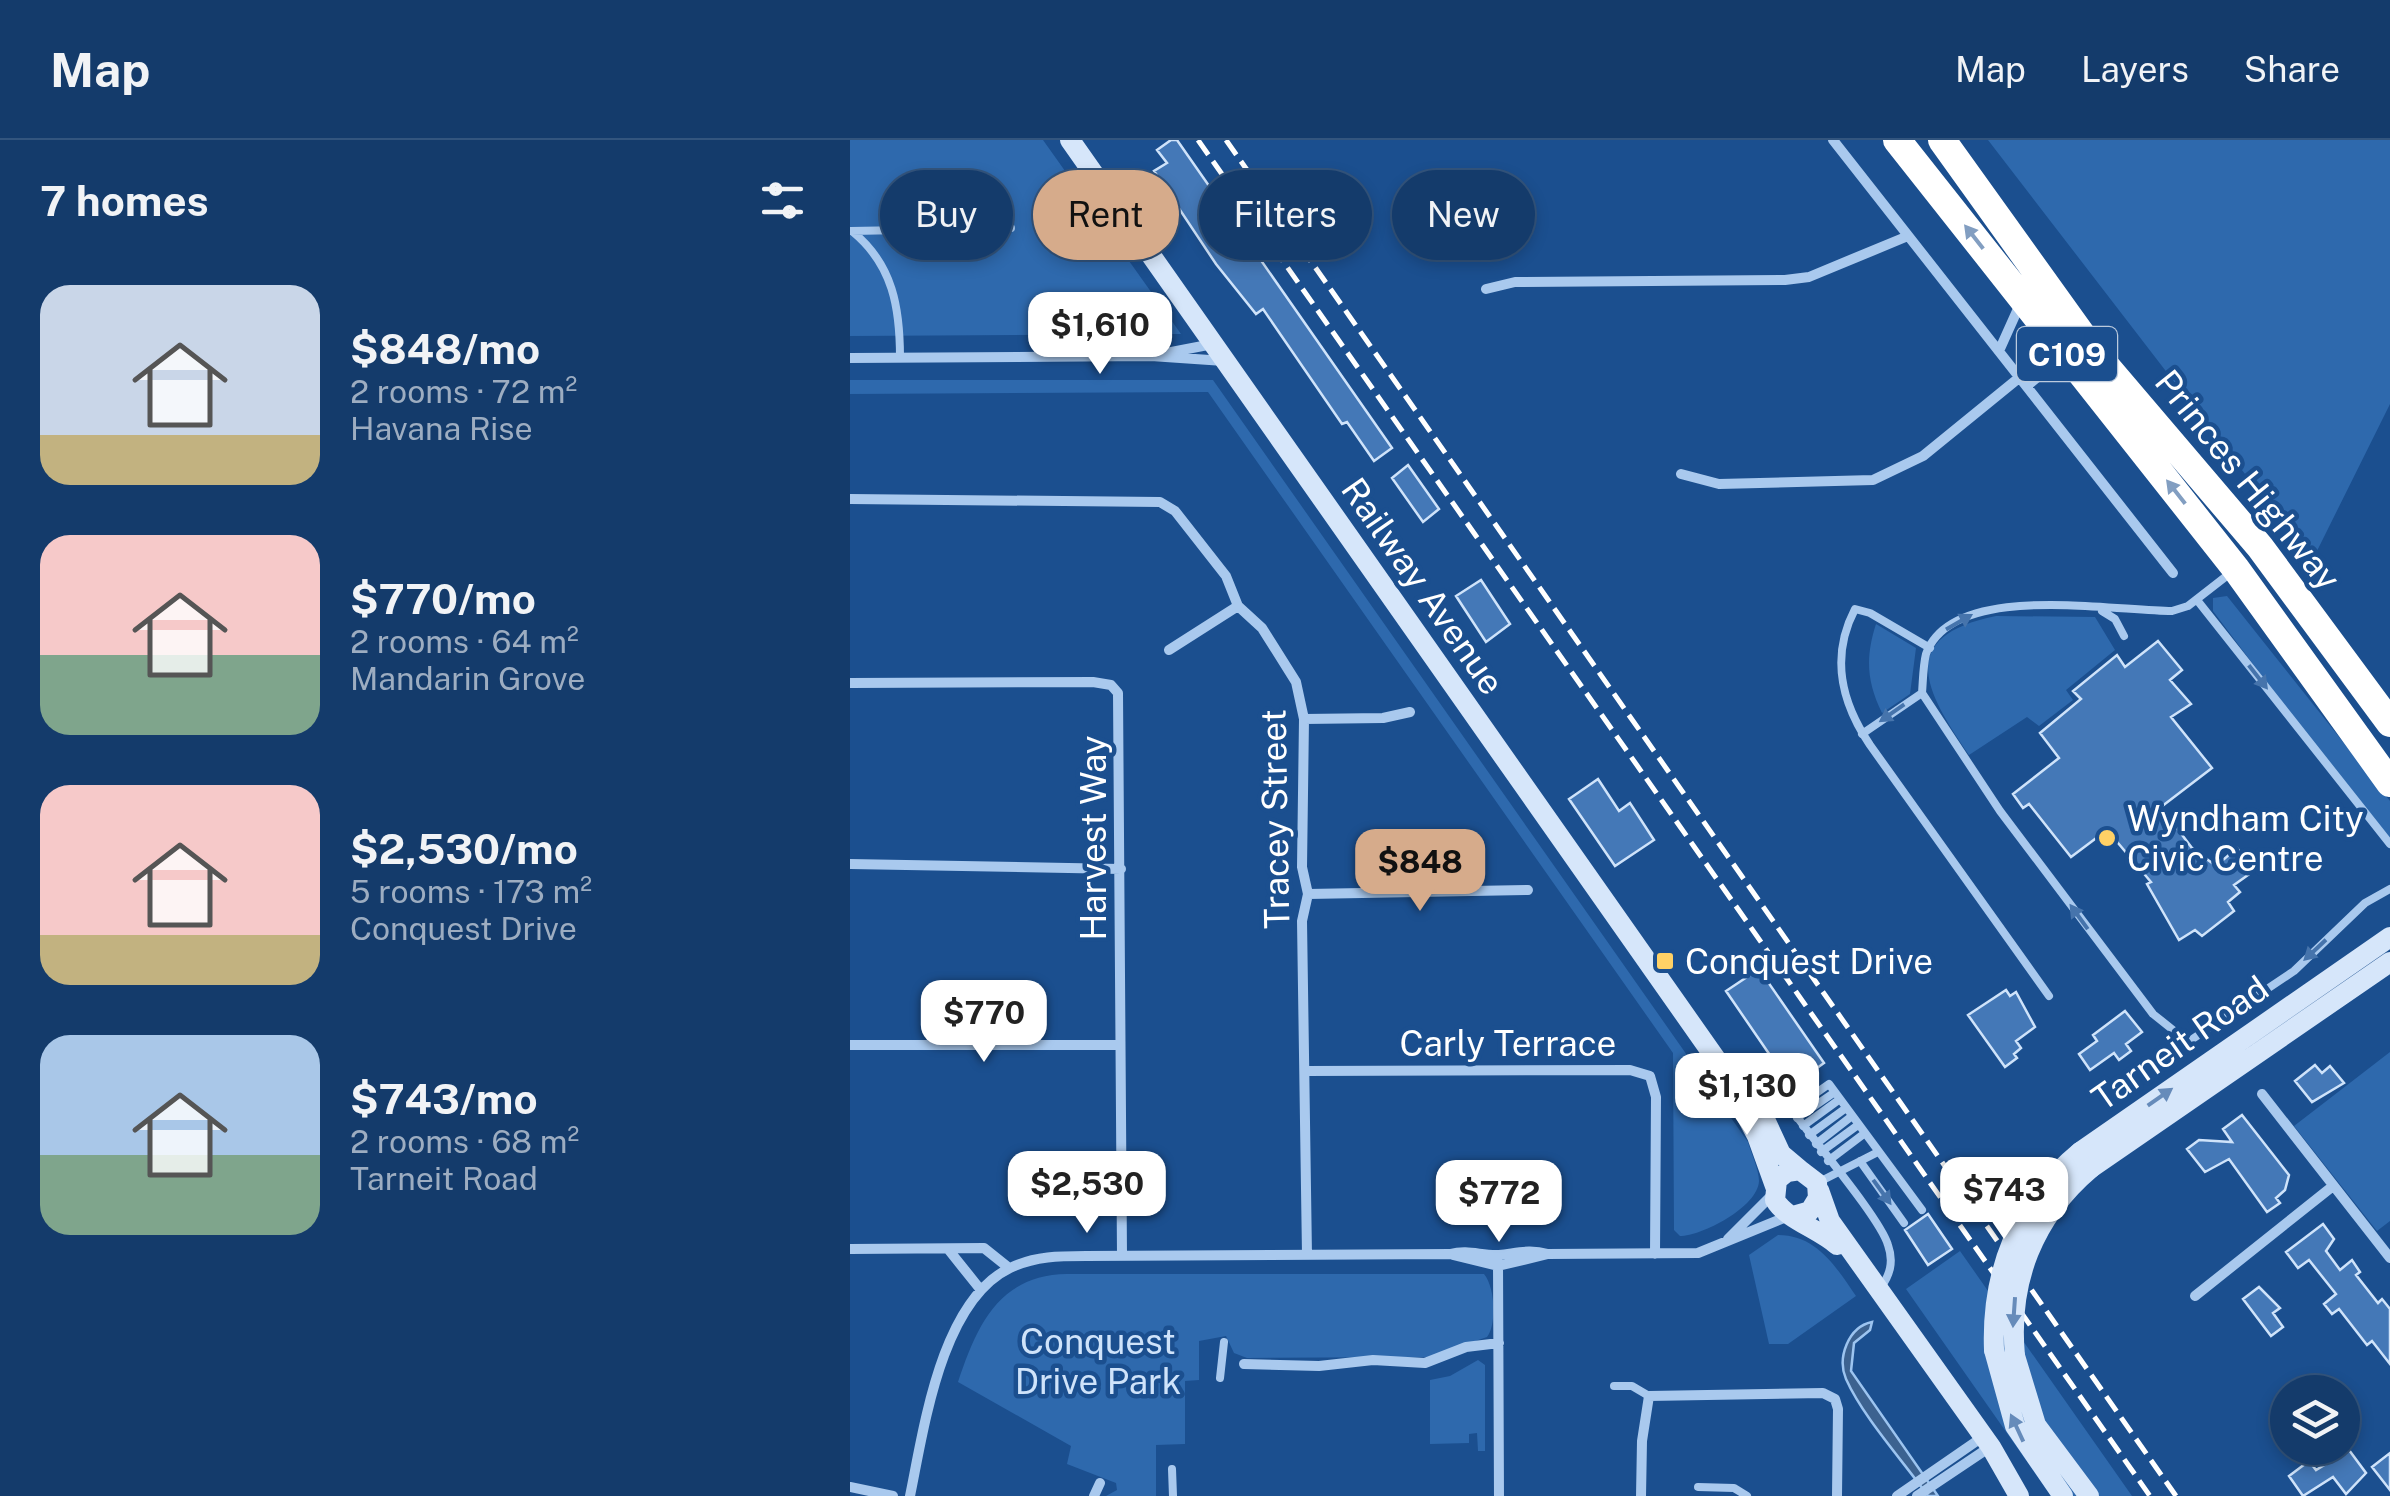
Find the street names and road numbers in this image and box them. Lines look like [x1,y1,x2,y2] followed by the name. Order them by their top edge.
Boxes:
[2017,327,2117,381] road number: C109
[2147,362,2349,598] street label: Princes Highway
[1333,470,1513,702] street label: Railway Avenue
[1253,709,1297,929] street label: Tracey Street
[1073,735,1114,941] street label: Harvest Way
[2084,967,2276,1119] street label: Tarneit Road
[1400,1023,1616,1064] street label: Carly Terrace

